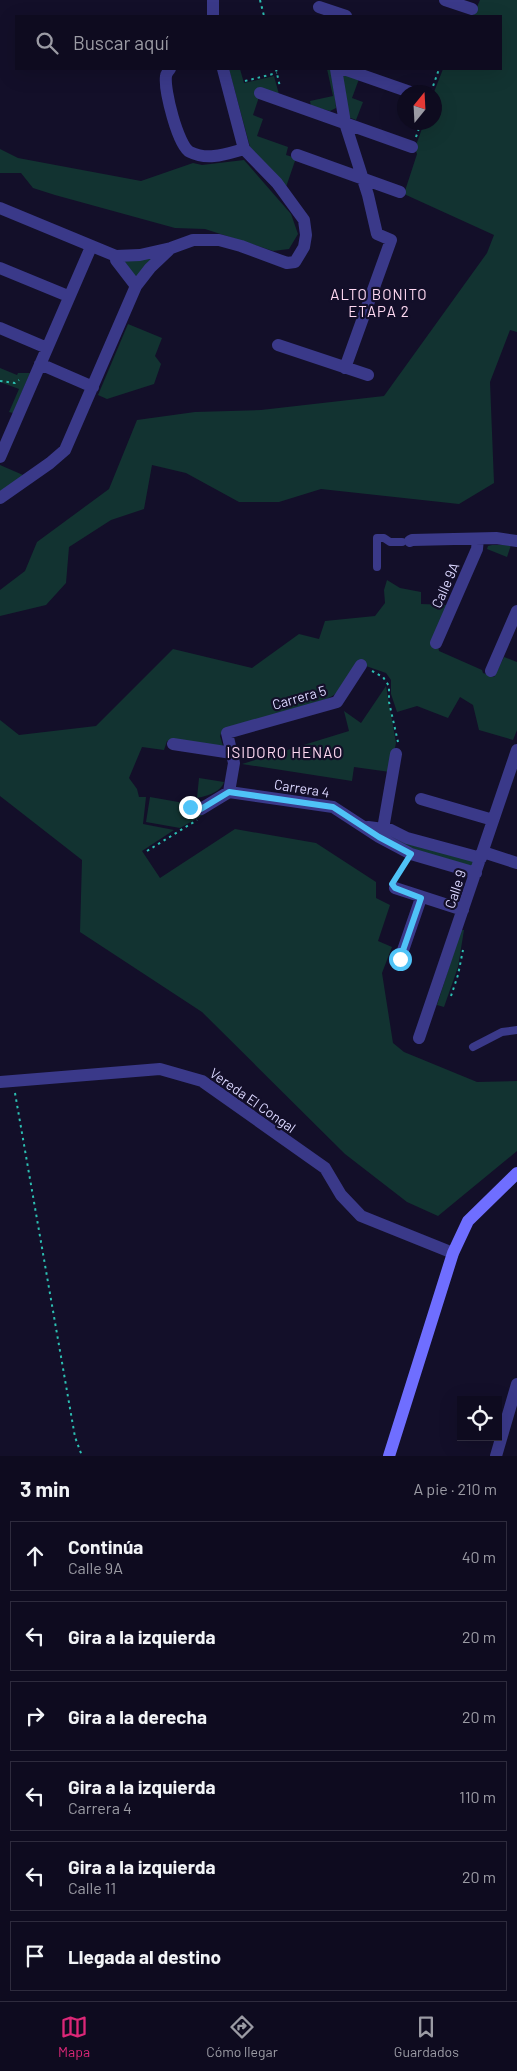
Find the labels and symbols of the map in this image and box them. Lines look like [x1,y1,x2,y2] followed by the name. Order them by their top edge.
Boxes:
[397,85,442,130] north arrow
[330,285,428,320] district label: ALTO BONITO ETAPA 2
[427,559,463,610] street label: Calle 9A
[270,681,328,713] street label: Carrera 5
[227,743,343,761] district label: ISIDORO HENAO
[273,775,331,801] street label: Carrera 4
[179,796,202,819] route end
[441,868,469,910] street label: Calle 9
[389,948,412,971] route start
[207,1064,299,1136] street label: Vereda El Congal

